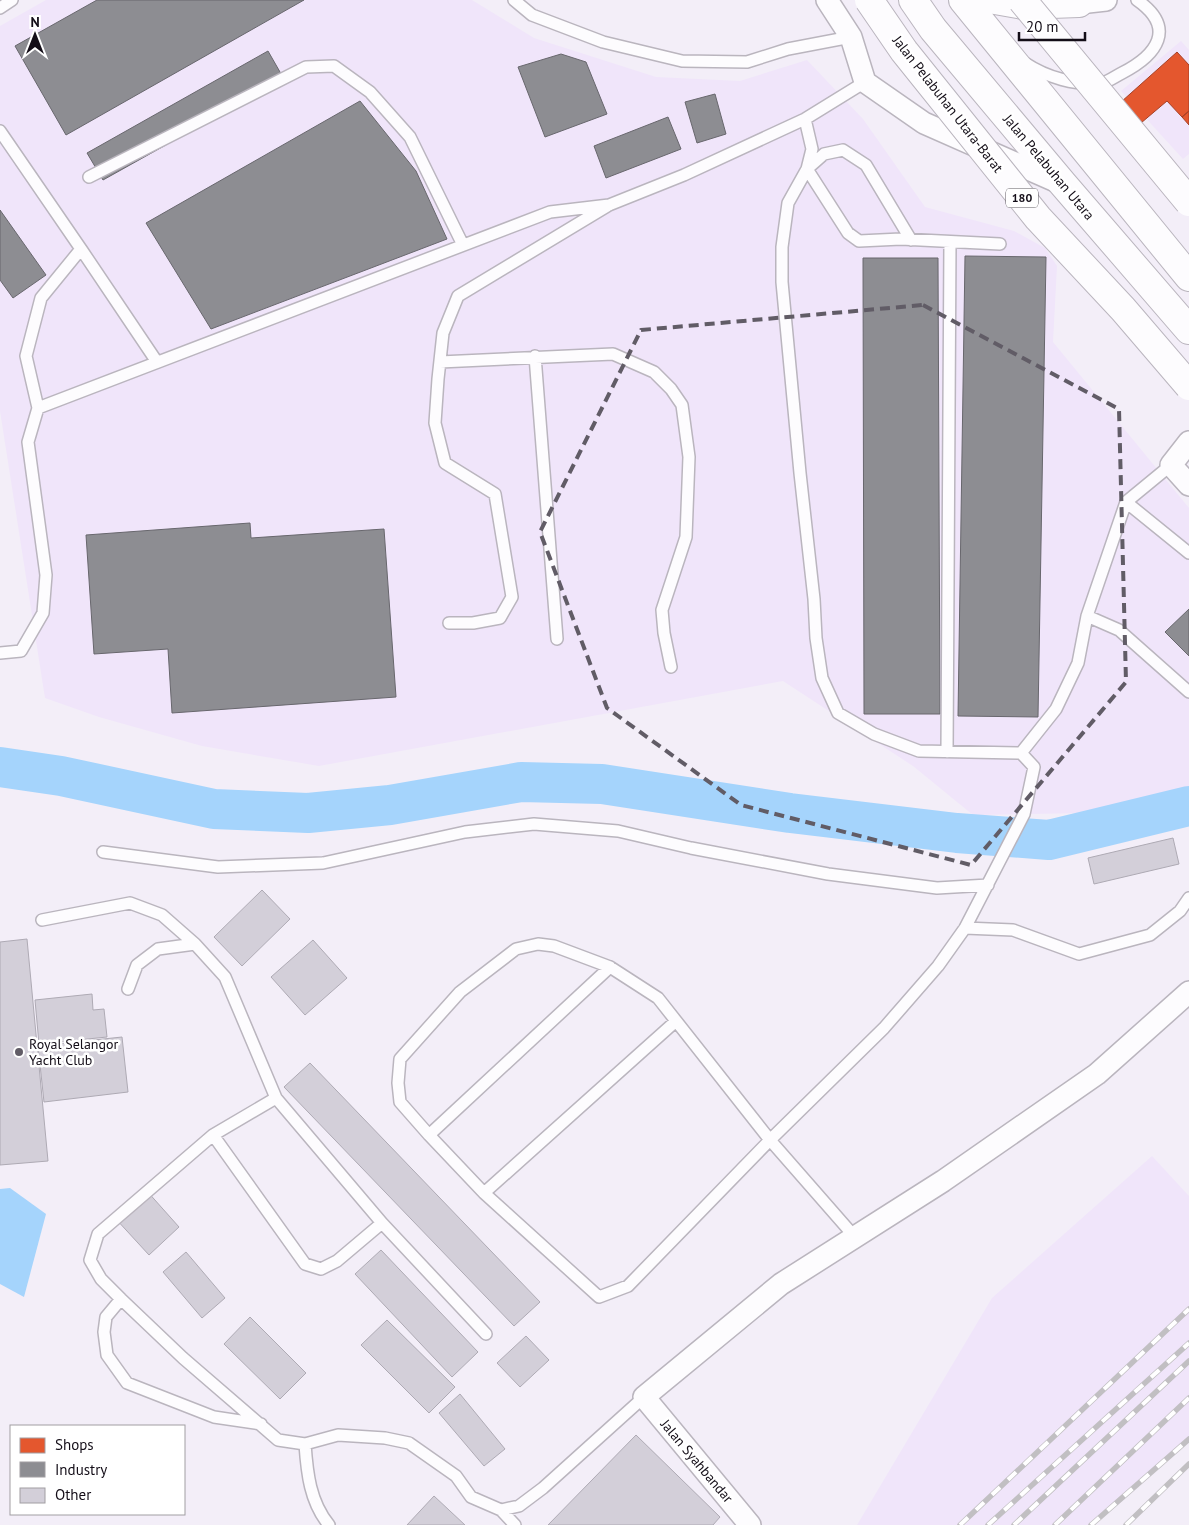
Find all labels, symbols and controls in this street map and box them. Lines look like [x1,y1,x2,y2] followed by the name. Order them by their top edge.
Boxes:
[10,10,60,60] north arrow
[1019,10,1085,42] scale bar
[30,13,40,31] text: N
[1026,17,1059,36] text: 20 m
[888,31,1007,176] street label: Jalan Pelabuhan Utara-Barat
[999,110,1099,224] street label: Jalan Pelabuhan Utara
[1006,188,1038,208] road number: 180
[29,1035,119,1069] place label: Royal Selangor Yacht Club
[13,1046,25,1058] marker: Royal Selangor Yacht Club
[656,1415,737,1507] street label: Jalan Syahbandar
[10,1425,185,1515] legend
[55,1435,94,1454] text: Shops
[55,1460,107,1479] text: Industry
[55,1485,91,1504] text: Other

